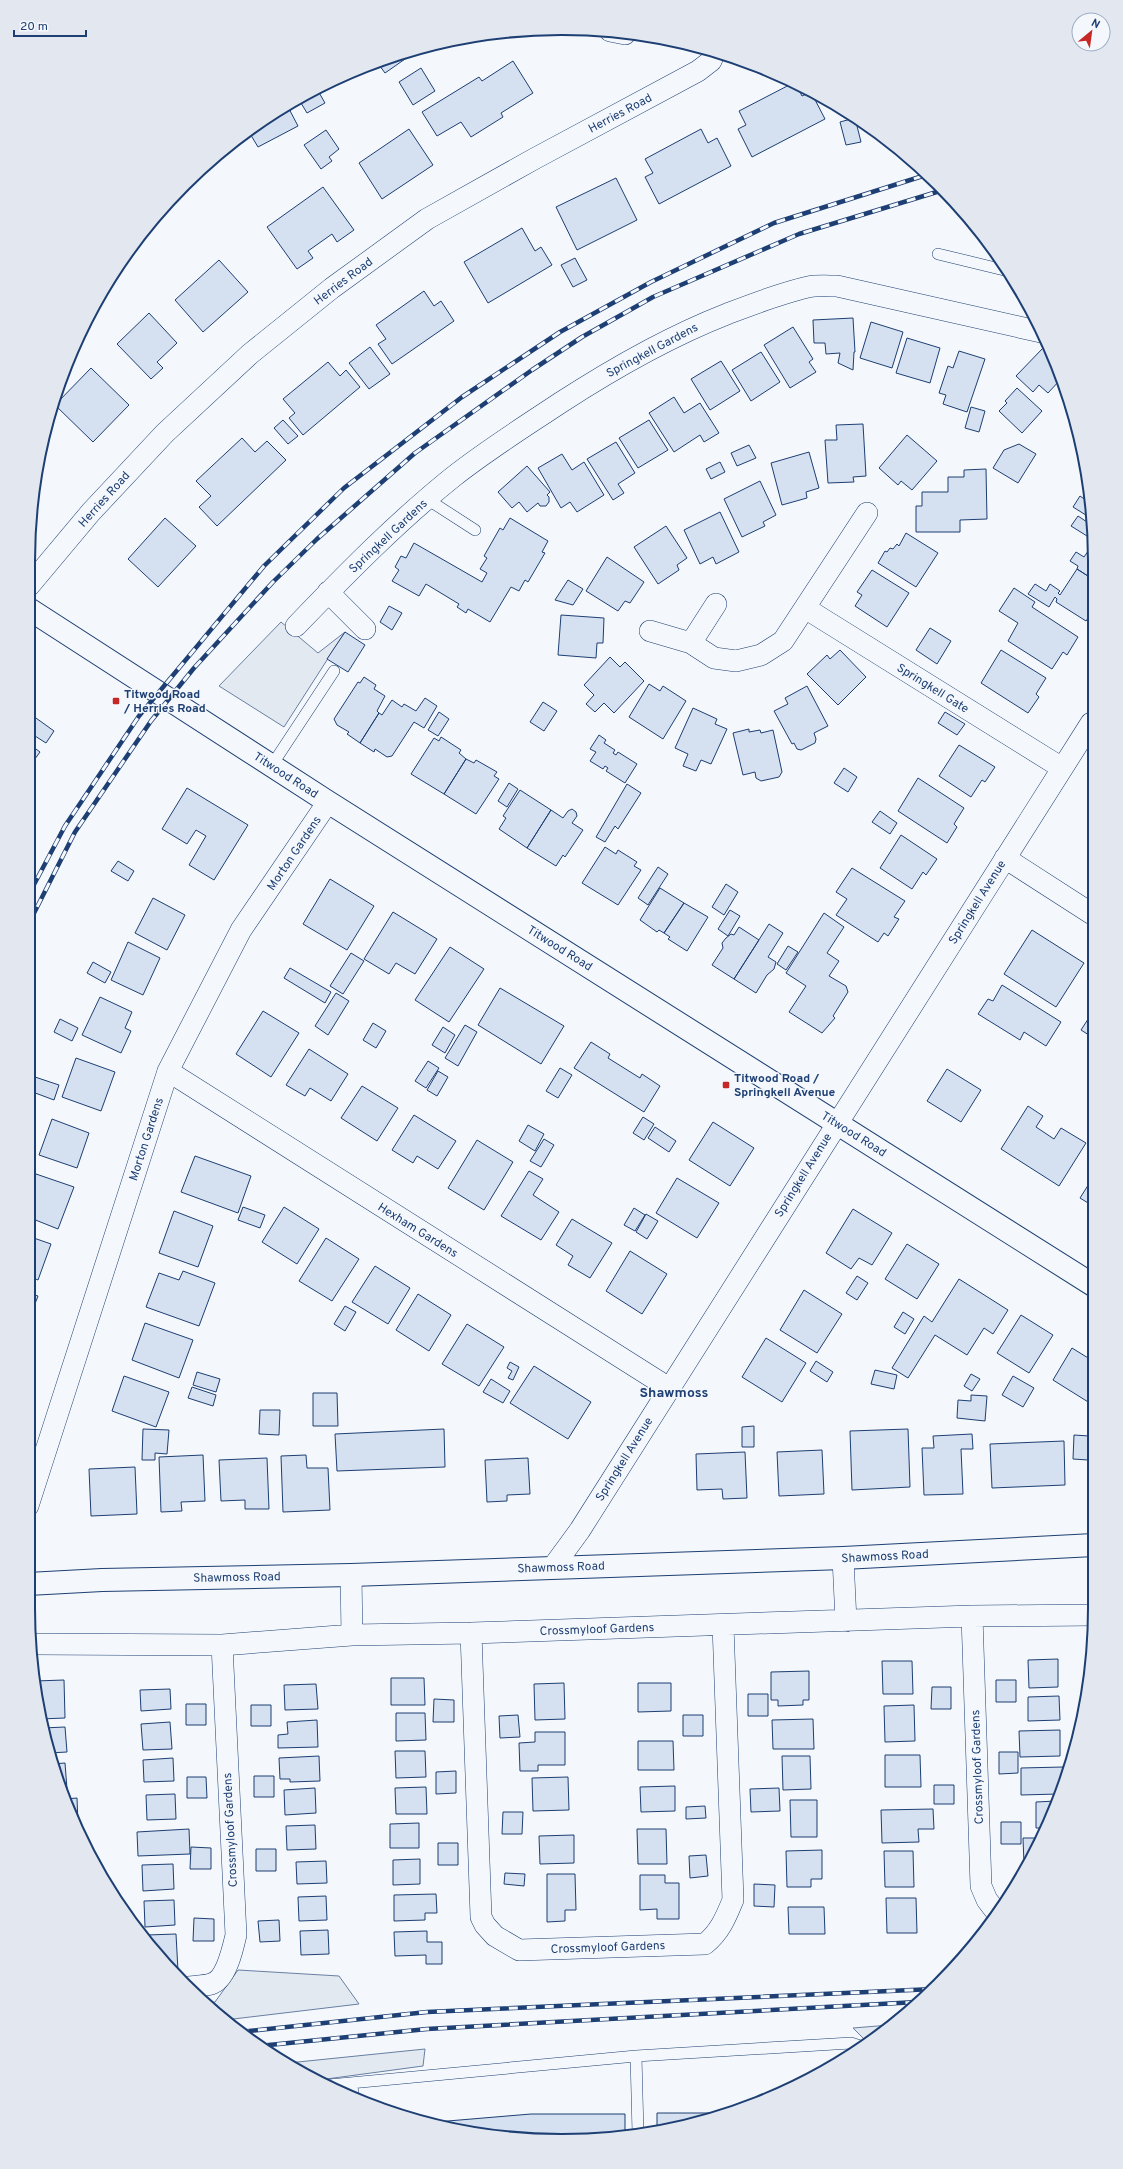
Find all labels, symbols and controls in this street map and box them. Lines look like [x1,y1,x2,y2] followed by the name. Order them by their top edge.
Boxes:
[14,12,86,38] scale bar
[1071,12,1111,52] north arrow
[1089,16,1102,32] text: N
[20,19,48,35] text: 20 m
[586,90,655,137] street label: Herries Road
[311,254,376,309] street label: Herries Road
[604,320,701,382] street label: Springkell Gardens
[75,468,134,531] street label: Herries Road
[346,496,431,577] street label: Springkell Gardens
[893,660,972,717] street label: Springkell Gate
[123,687,206,717] place label: Titwood Road / Herries Road
[111,696,121,706] marker: Titwood Road / Herries Road
[250,749,321,803] street label: Titwood Road
[264,813,326,894] street label: Morton Gardens
[946,857,1010,948] street label: Springkell Avenue
[524,922,595,975] street label: Titwood Road
[734,1071,836,1101] place label: Titwood Road / Springkell Avenue
[721,1080,731,1090] marker: Titwood Road / Springkell Avenue
[126,1096,168,1183] street label: Morton Gardens
[818,1108,889,1161] street label: Titwood Road
[772,1130,836,1221] street label: Springkell Avenue
[374,1200,461,1262] street label: Hexham Gardens
[639,1385,709,1402] district label: Shawmoss
[593,1414,657,1505] street label: Springkell Avenue
[841,1547,929,1567] street label: Shawmoss Road
[517,1558,605,1578] street label: Shawmoss Road
[193,1569,281,1587] street label: Shawmoss Road
[539,1620,655,1640] street label: Crossmyloof Gardens
[968,1709,988,1825] street label: Crossmyloof Gardens
[220,1772,242,1888] street label: Crossmyloof Gardens
[550,1938,666,1958] street label: Crossmyloof Gardens

